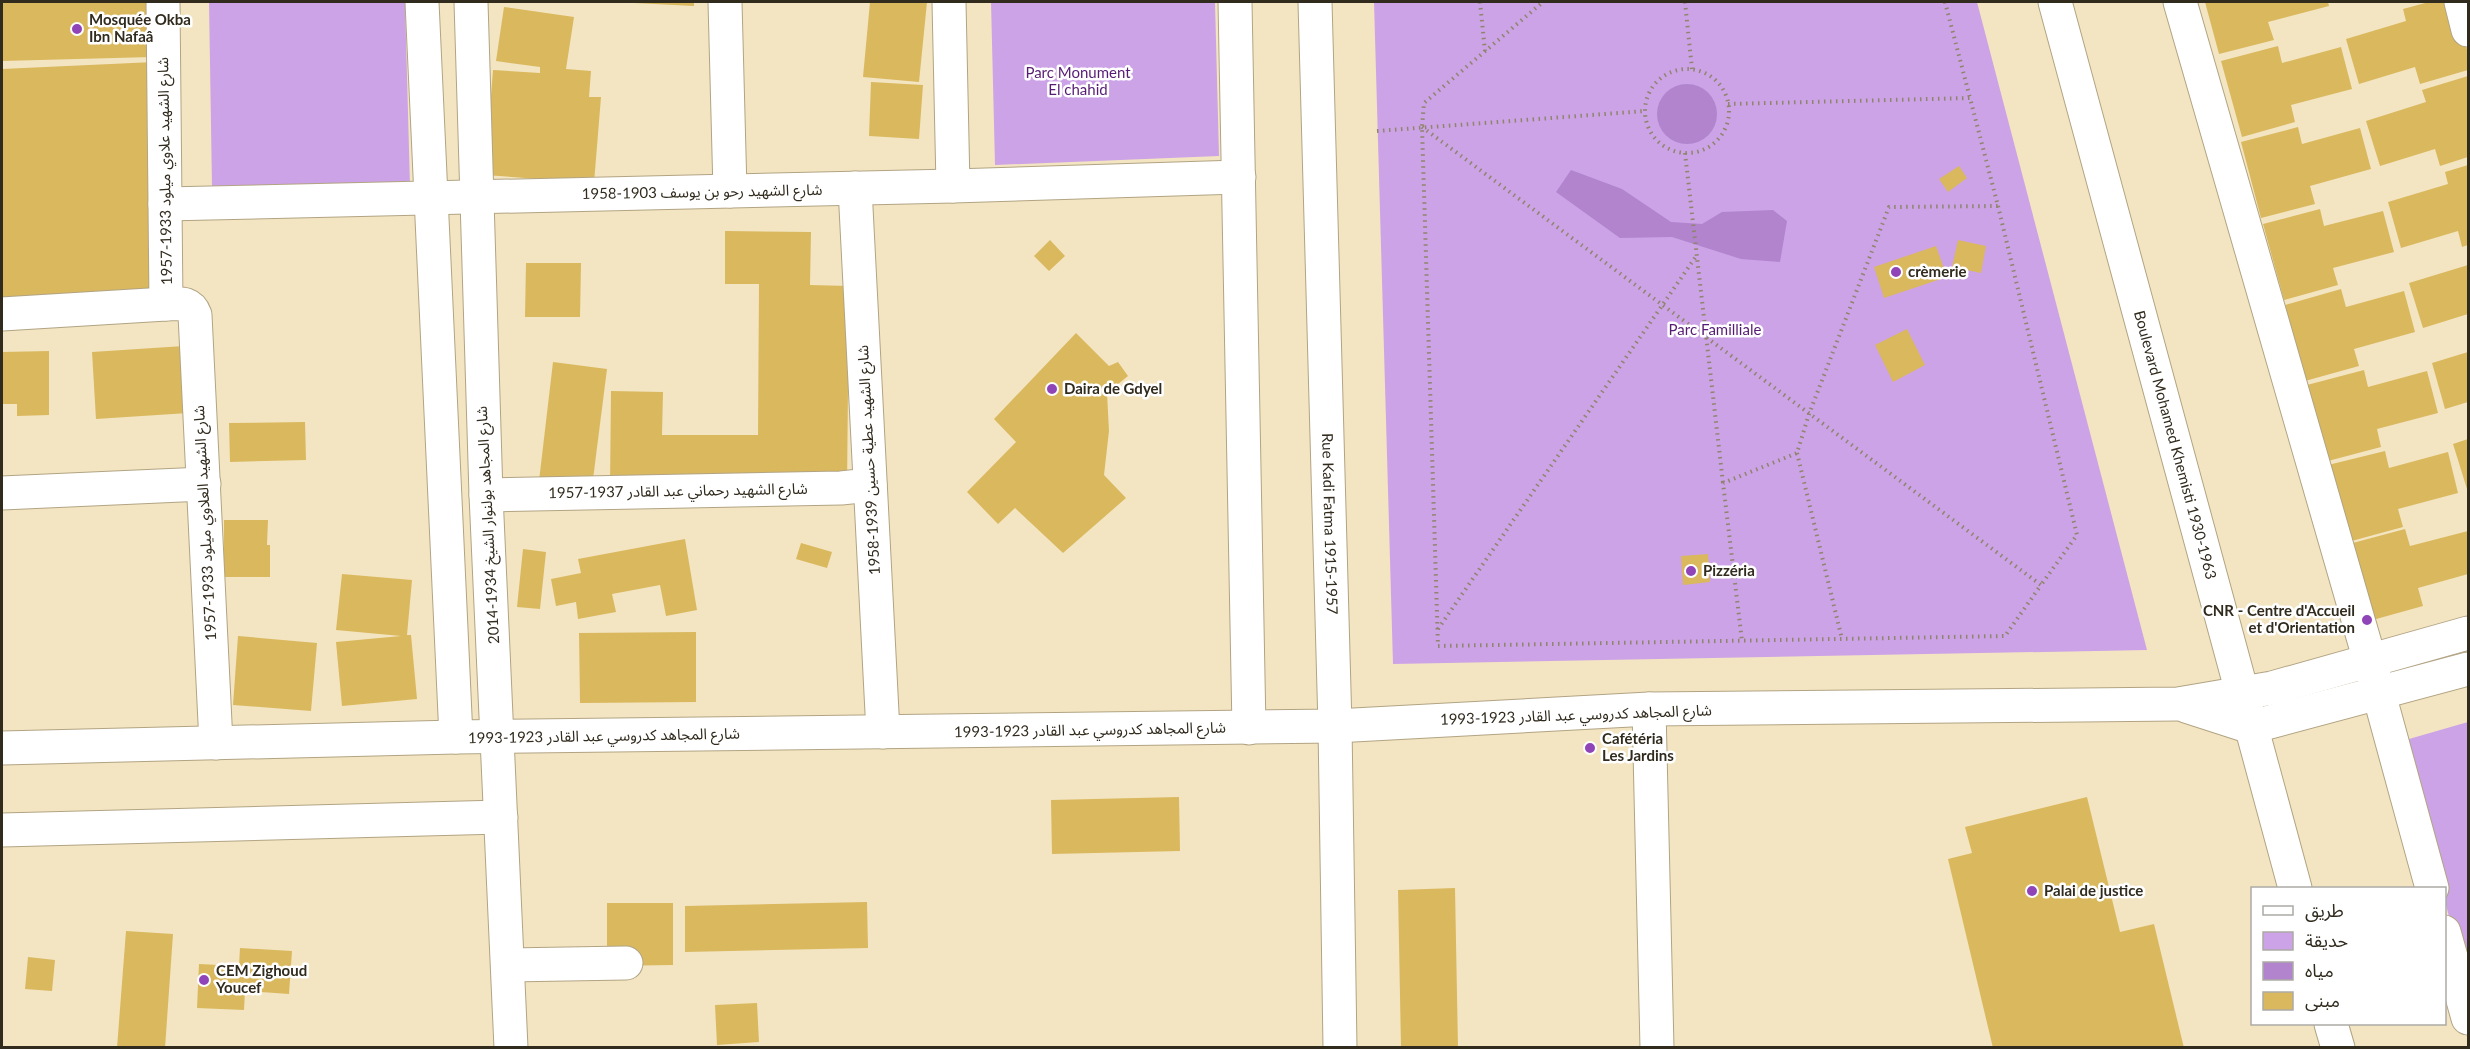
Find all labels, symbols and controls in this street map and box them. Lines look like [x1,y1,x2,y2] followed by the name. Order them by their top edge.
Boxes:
[89,10,191,45] place label: Mosquée Okba Ibn Nafaâ
[70,22,84,36] marker: Mosquée Okba Ibn Nafaâ
[153,57,179,285] street label: شارع الشهيد علاوي ميلود 1933-1957
[1025,63,1131,98] park label: Parc Monument El chahid
[582,180,823,206] street label: شارع الشهيد رحو بن يوسف 1903-1958
[1908,262,1967,280] place label: crèmerie
[1889,265,1903,279] marker: crèmerie
[2131,308,2221,581] street label: Boulevard Mohamed Khemisti 1930-1963
[1669,320,1761,338] park label: Parc Familliale
[853,344,887,576] street label: شارع الشهيد عطية حسين 1939-1958
[1064,379,1162,397] place label: Daira de Gdyel
[1045,382,1059,396] marker: Daira de Gdyel
[189,404,223,641] street label: شارع الشهيد العلاوي ميلود 1933-1957
[472,405,506,645] street label: شارع المجاهد بولنوار الشيخ 1934-2014
[1319,433,1342,615] street label: Rue Kadi Fatma 1915-1957
[548,479,808,505] street label: شارع الشهيد رحماني عبد القادر 1937-1957
[1703,561,1755,579] place label: Pizzéria
[1684,564,1698,578] marker: Pizzéria
[2203,601,2355,636] place label: CNR - Centre d'Accueil et d'Orientation
[2360,613,2374,627] marker: CNR - Centre d'Accueil et d'Orientation
[1440,700,1713,732] street label: شارع المجاهد كدروسي عبد القادر 1923-1993
[954,718,1226,744] street label: شارع المجاهد كدروسي عبد القادر 1923-1993
[468,724,740,750] street label: شارع المجاهد كدروسي عبد القادر 1923-1993
[1602,729,1674,764] place label: Cafétéria Les Jardins
[1583,741,1597,755] marker: Cafétéria Les Jardins
[2044,881,2143,899] place label: Palai de justice
[2025,884,2039,898] marker: Palai de justice
[2251,887,2446,1025] legend
[2305,899,2344,922] text: طريق
[2305,929,2348,951] text: حديقة
[2305,959,2334,981] text: مياه
[215,961,307,996] place label: CEM Zighoud Youcef
[197,973,211,987] marker: CEM Zighoud Youcef
[2305,989,2340,1012] text: مبنى

